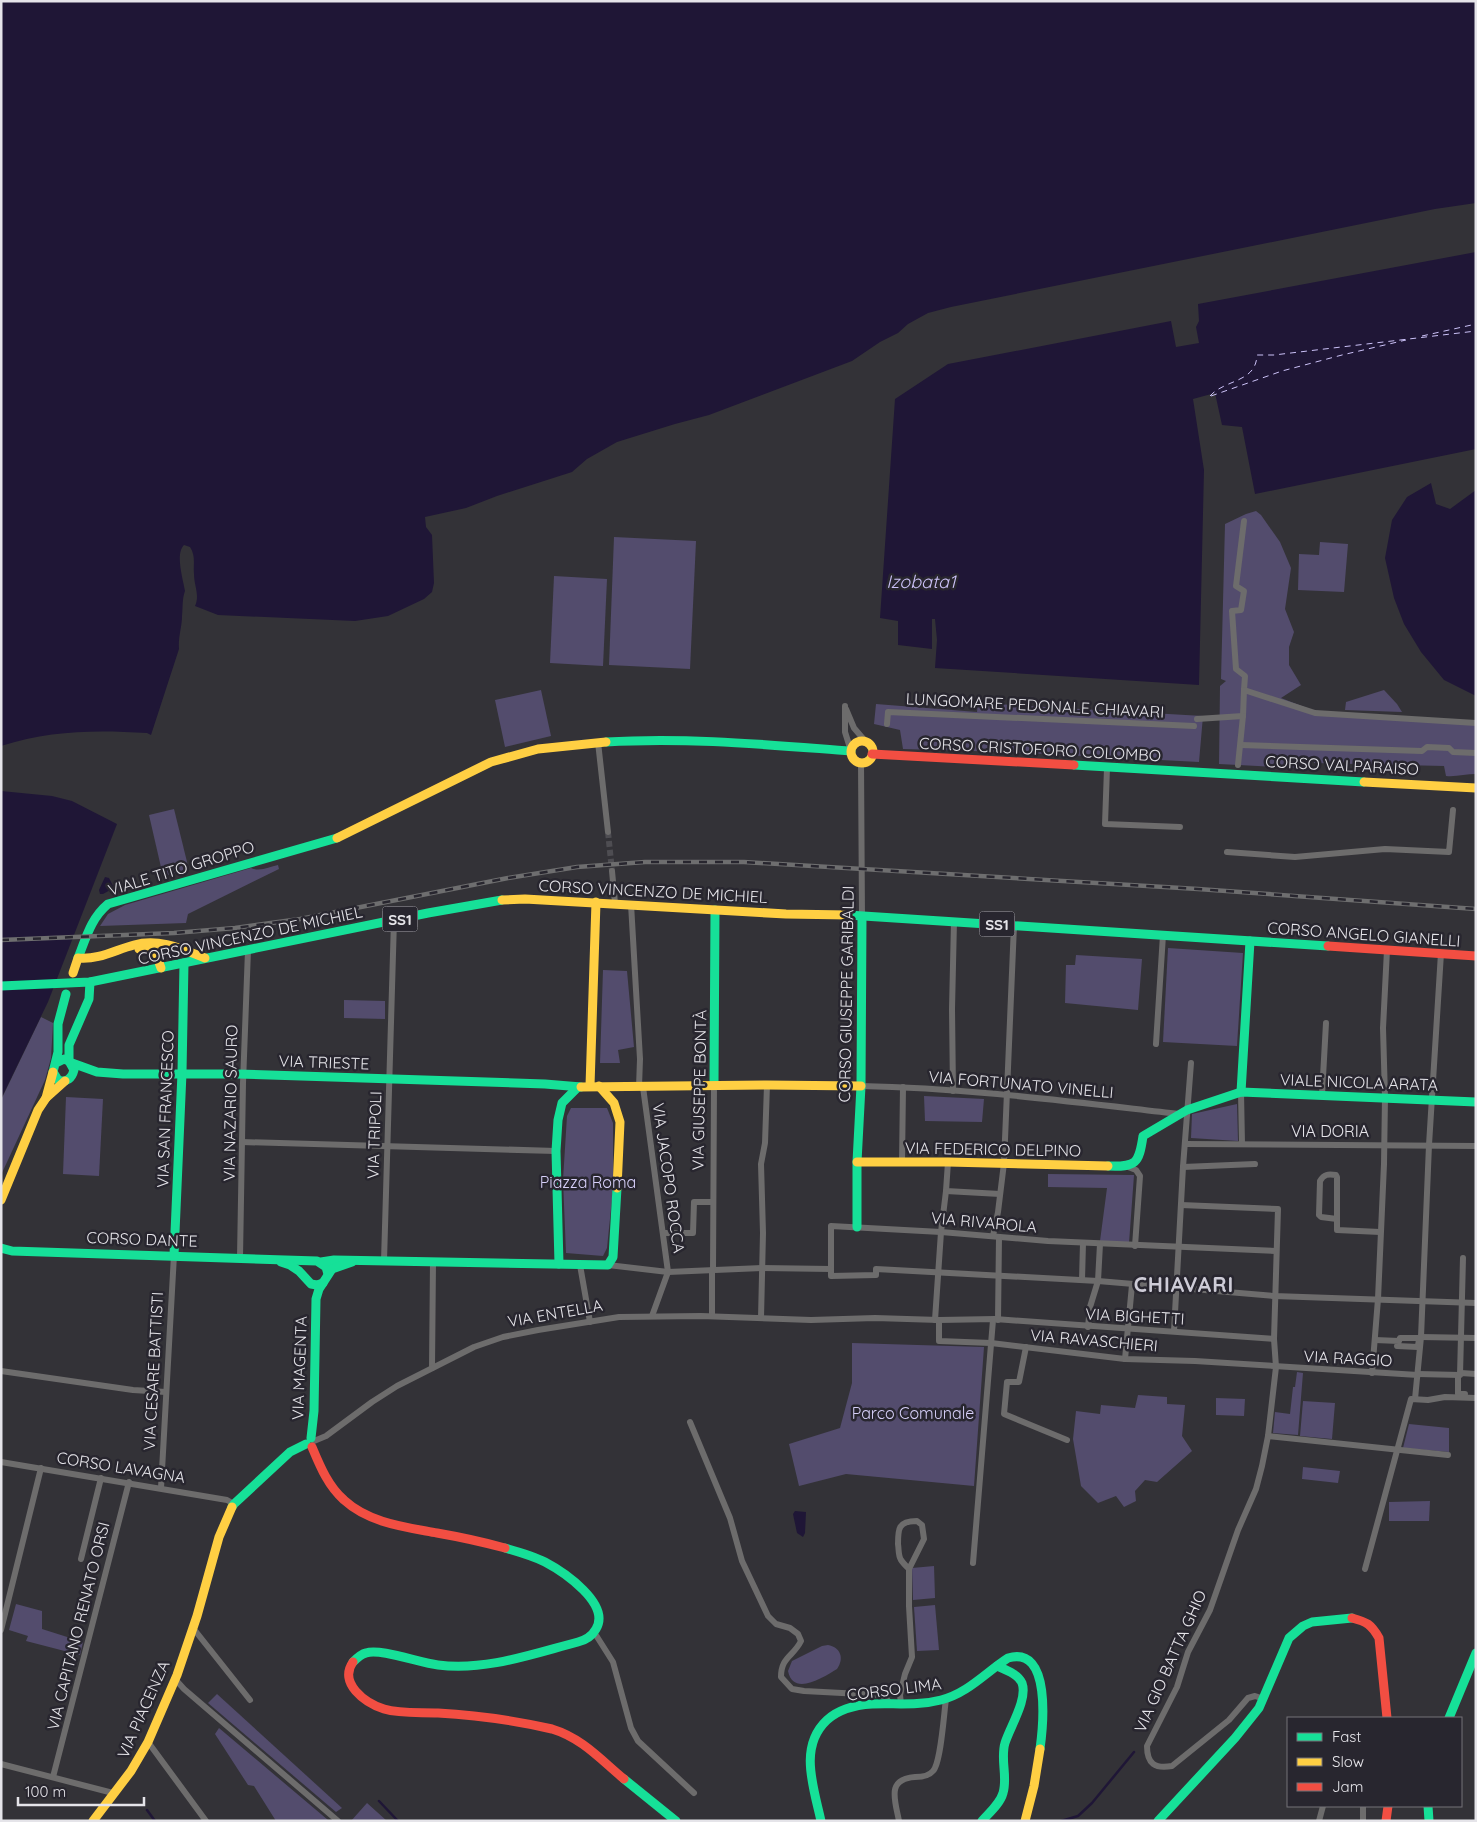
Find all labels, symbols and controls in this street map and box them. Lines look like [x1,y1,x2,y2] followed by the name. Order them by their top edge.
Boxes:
[886,570,957,593] water label: Izobata1
[905,688,1165,722] street label: LUNGOMARE PEDONALE CHIAVARI
[918,733,1162,765] street label: CORSO CRISTOFORO COLOMBO
[1265,751,1419,779] street label: CORSO VALPARAISO
[105,836,257,900] street label: VIALE TITO GROPPO
[538,875,768,907] street label: CORSO VINCENZO DE MICHIEL
[834,885,858,1103] street label: CORSO GIUSEPPE GARIBALDI
[136,901,365,969] street label: CORSO VINCENZO DE MICHIEL
[382,906,418,932] road number: SS1
[980,912,1014,936] road number: SS1
[1267,917,1461,951] street label: CORSO ANGELO GIANELLI
[688,1009,710,1171] street label: VIA GIUSEPPE BONTÀ
[219,1024,241,1182] street label: VIA NAZARIO SAURO
[152,1030,178,1188] street label: VIA SAN FRANCESCO
[278,1050,370,1074] street label: VIA TRIESTE
[928,1066,1114,1102] street label: VIA FORTUNATO VINELLI
[1280,1069,1438,1095] street label: VIALE NICOLA ARATA
[362,1091,386,1179] street label: VIA TRIPOLI
[649,1102,689,1254] street label: VIA JACOPO ROCCA
[1291,1121,1369,1141] street label: VIA DORIA
[905,1137,1081,1161] street label: VIA FEDERICO DELPINO
[540,1172,636,1192] park label: Piazza Roma
[930,1207,1038,1237] street label: VIA RIVAROLA
[86,1227,198,1251] street label: CORSO DANTE
[1134,1271,1234,1297] district label: CHIAVARI
[139,1291,167,1451] street label: VIA CESARE BATTISTI
[506,1295,604,1331] street label: VIA ENTELLA
[1085,1303,1185,1329] street label: VIA BIGHETTI
[287,1316,311,1420] street label: VIA MAGENTA
[1029,1324,1159,1356] street label: VIA RAVASCHIERI
[1303,1346,1393,1370] street label: VIA RAGGIO
[852,1403,974,1423] park label: Parco Comunale
[55,1447,187,1487] street label: CORSO LAVAGNA
[42,1520,114,1732] street label: VIA CAPITANO RENATO ORSI
[1130,1587,1210,1735] street label: VIA GIO BATTA GHIO
[113,1657,173,1761] street label: VIA PIACENZA
[846,1673,942,1705] street label: CORSO LIMA
[1287,1717,1462,1807] legend
[1332,1727,1361,1746] text: Fast
[1332,1752,1364,1771] text: Slow
[18,1774,144,1806] scale bar
[1332,1777,1363,1796] text: Jam
[25,1782,66,1801] text: 100 m

